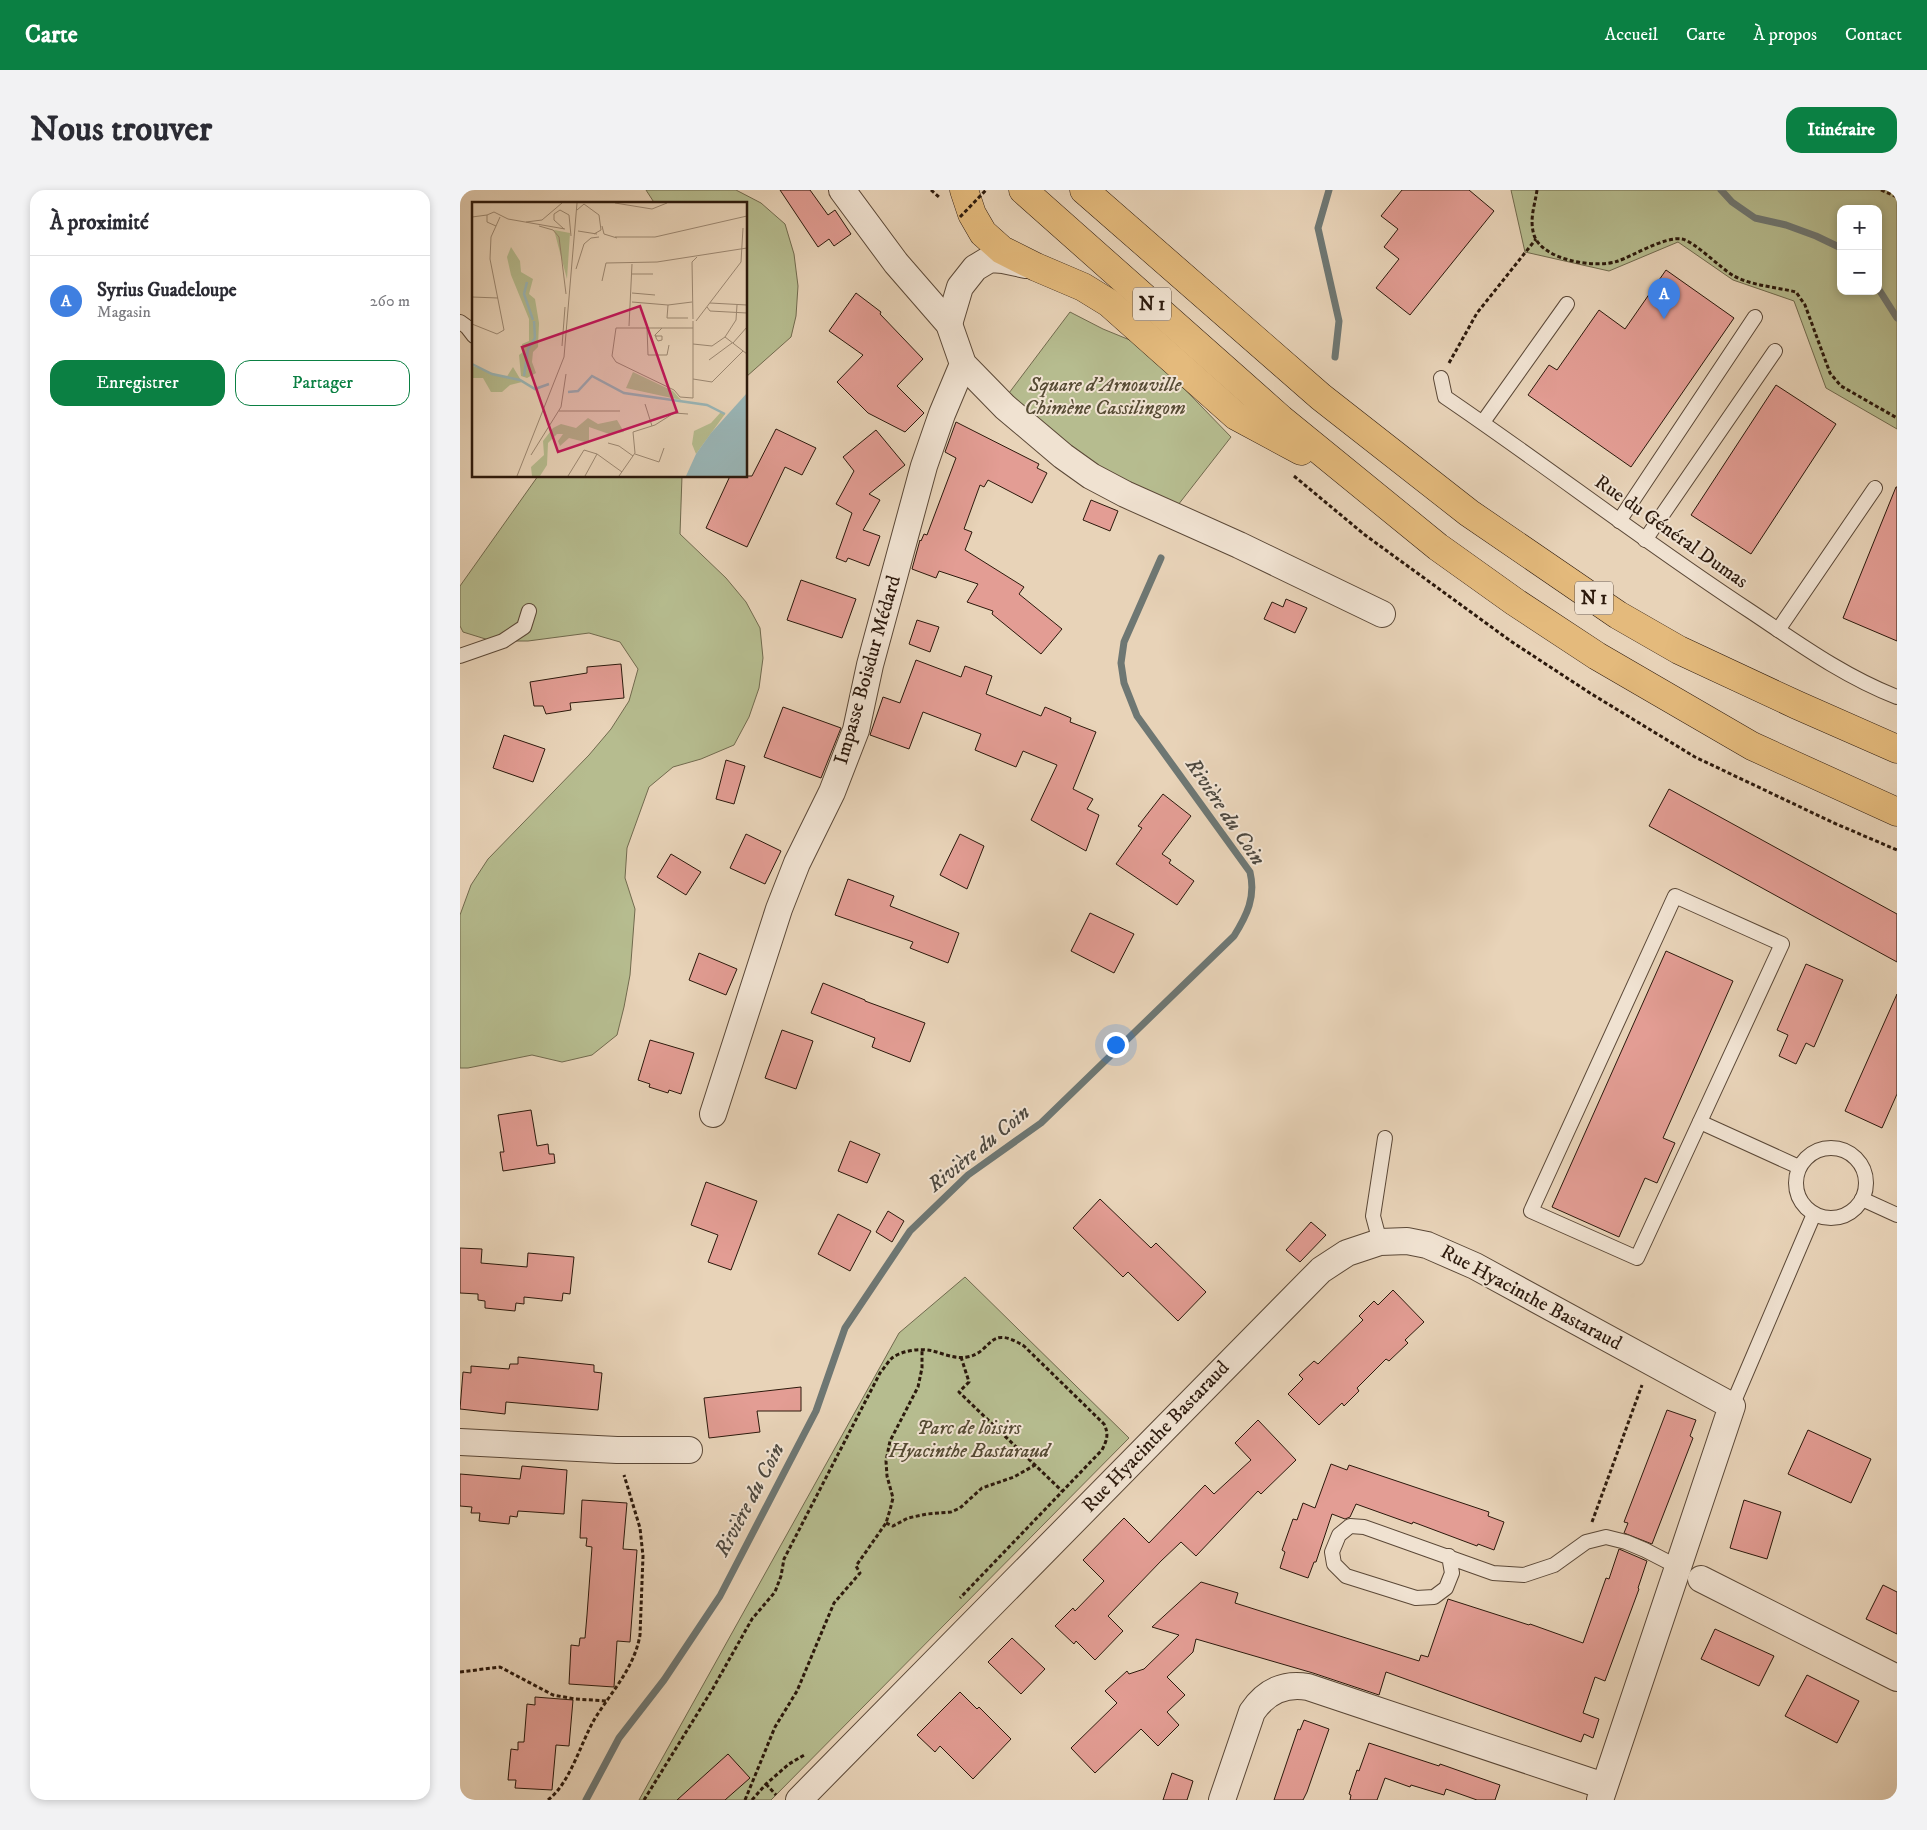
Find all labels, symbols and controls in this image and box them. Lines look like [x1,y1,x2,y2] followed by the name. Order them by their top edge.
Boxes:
[25,20,78,50] text: Carte
[1605,24,1658,46] text: Accueil
[1686,24,1725,46] text: Carte
[1753,24,1817,46] text: À propos
[1845,24,1902,46] text: Contact
[1786,107,1897,153] button: Itinéraire
[30,108,212,152] text: Nous trouver
[472,202,748,478] inset map
[1837,205,1882,295] map controls
[1837,205,1882,250] button: +
[50,210,149,236] text: À proximité
[1837,250,1882,295] button: −
[1648,278,1680,319] pin: A
[97,279,237,302] text: Syrius Guadeloupe
[1133,288,1171,320] road number: N 1
[61,291,71,311] text: A
[370,291,410,311] text: 260 m
[97,302,151,322] text: Magasin
[50,360,225,406] button: Enregistrer
[235,360,410,406] button: Partager
[1024,373,1186,421] park label: Square d'Arnouville Chimène Cassilingom
[1590,470,1753,594] street label: Rue du Général Dumas
[829,573,907,767] street label: Impasse Boisdur Médard
[1575,582,1613,614] road number: N 1
[1179,752,1271,871] water label: Rivière du Coin
[1103,1032,1129,1058] your location
[922,1100,1036,1199] water label: Rivière du Coin
[1436,1240,1626,1356] street label: Rue Hyacinthe Bastaraud
[1077,1356,1235,1518] street label: Rue Hyacinthe Bastaraud
[888,1416,1053,1464] park label: Parc de loisirs Hyacinthe Bastaraud
[709,1439,791,1562] water label: Rivière du Coin

